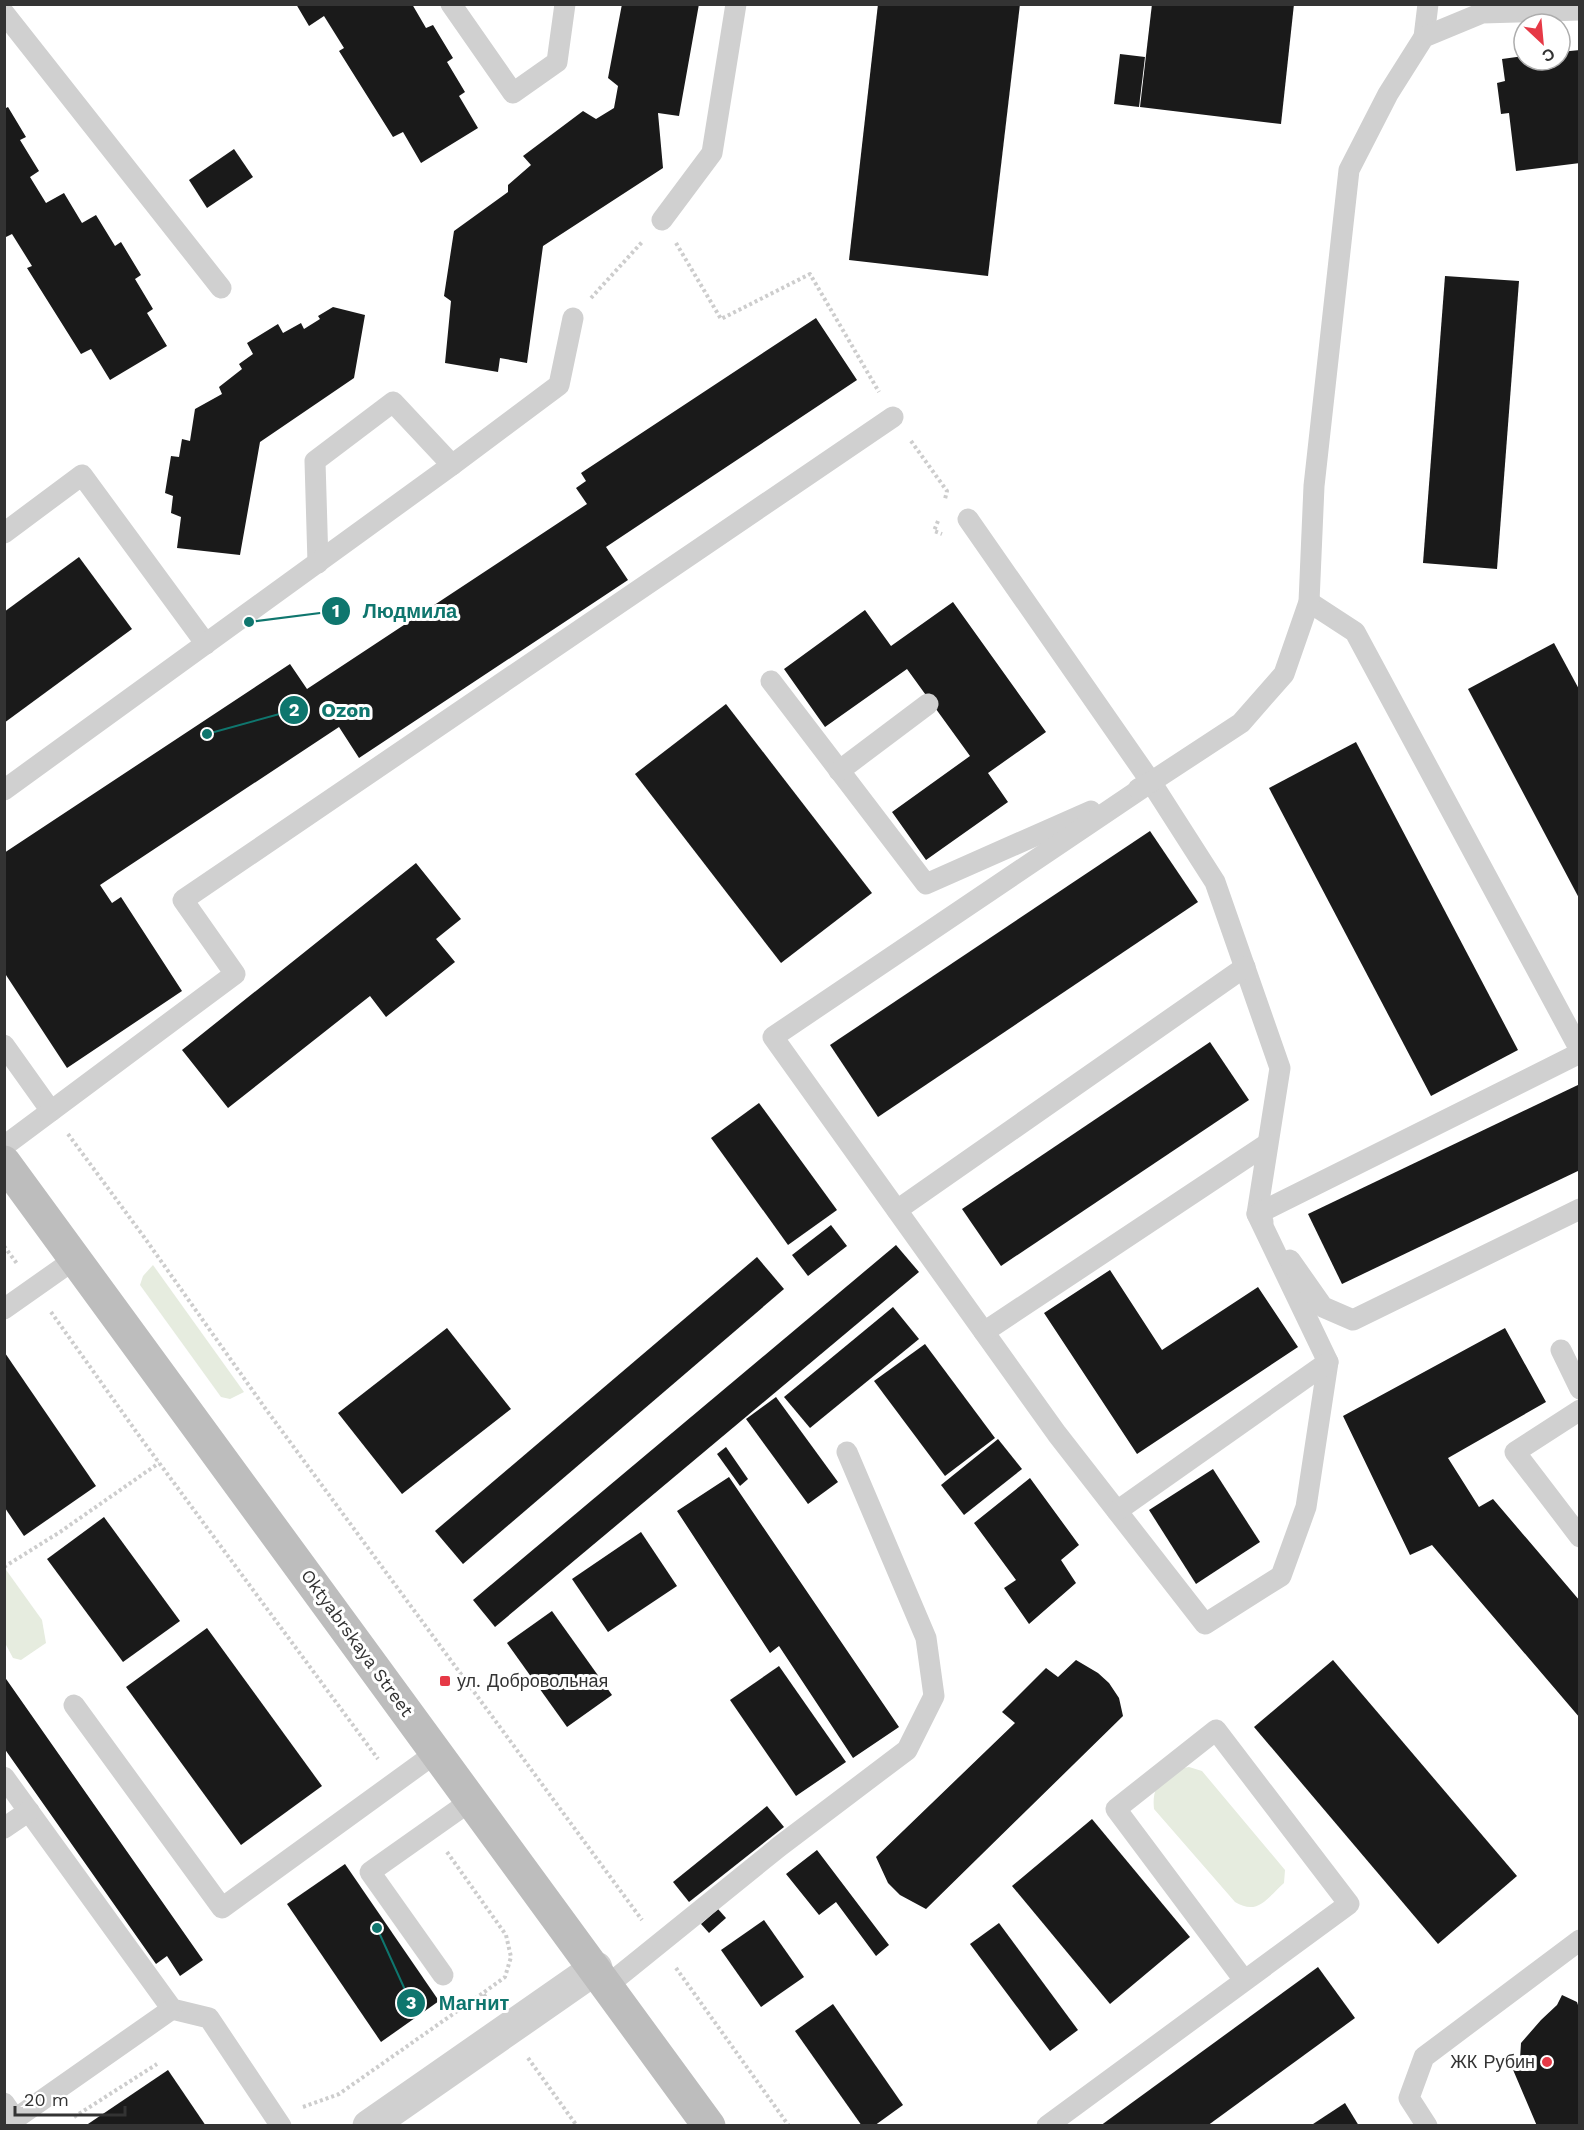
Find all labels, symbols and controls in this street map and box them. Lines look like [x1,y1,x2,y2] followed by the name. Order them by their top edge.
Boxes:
[1512,12,1572,72] north arrow
[1539,44,1558,66] text: С
[321,592,470,630] callout: Людмила
[363,599,458,623] text: Людмила
[332,600,340,621] text: 1
[279,691,383,729] callout: Ozon
[321,698,371,722] text: Ozon
[289,699,299,720] text: 2
[297,1565,418,1721] street label: Oktyabrskaya Street
[457,1670,608,1691] place label: ул. Добровольная
[438,1674,452,1688] marker: ул. Добровольная
[396,1984,521,2022] callout: Магнит
[439,1991,509,2015] text: Магнит
[406,1992,416,2013] text: 3
[1450,2051,1535,2072] place label: ЖК Рубин
[1540,2055,1554,2069] marker: ЖК Рубин
[15,2079,124,2117] scale bar
[24,2089,69,2110] text: 20 m

